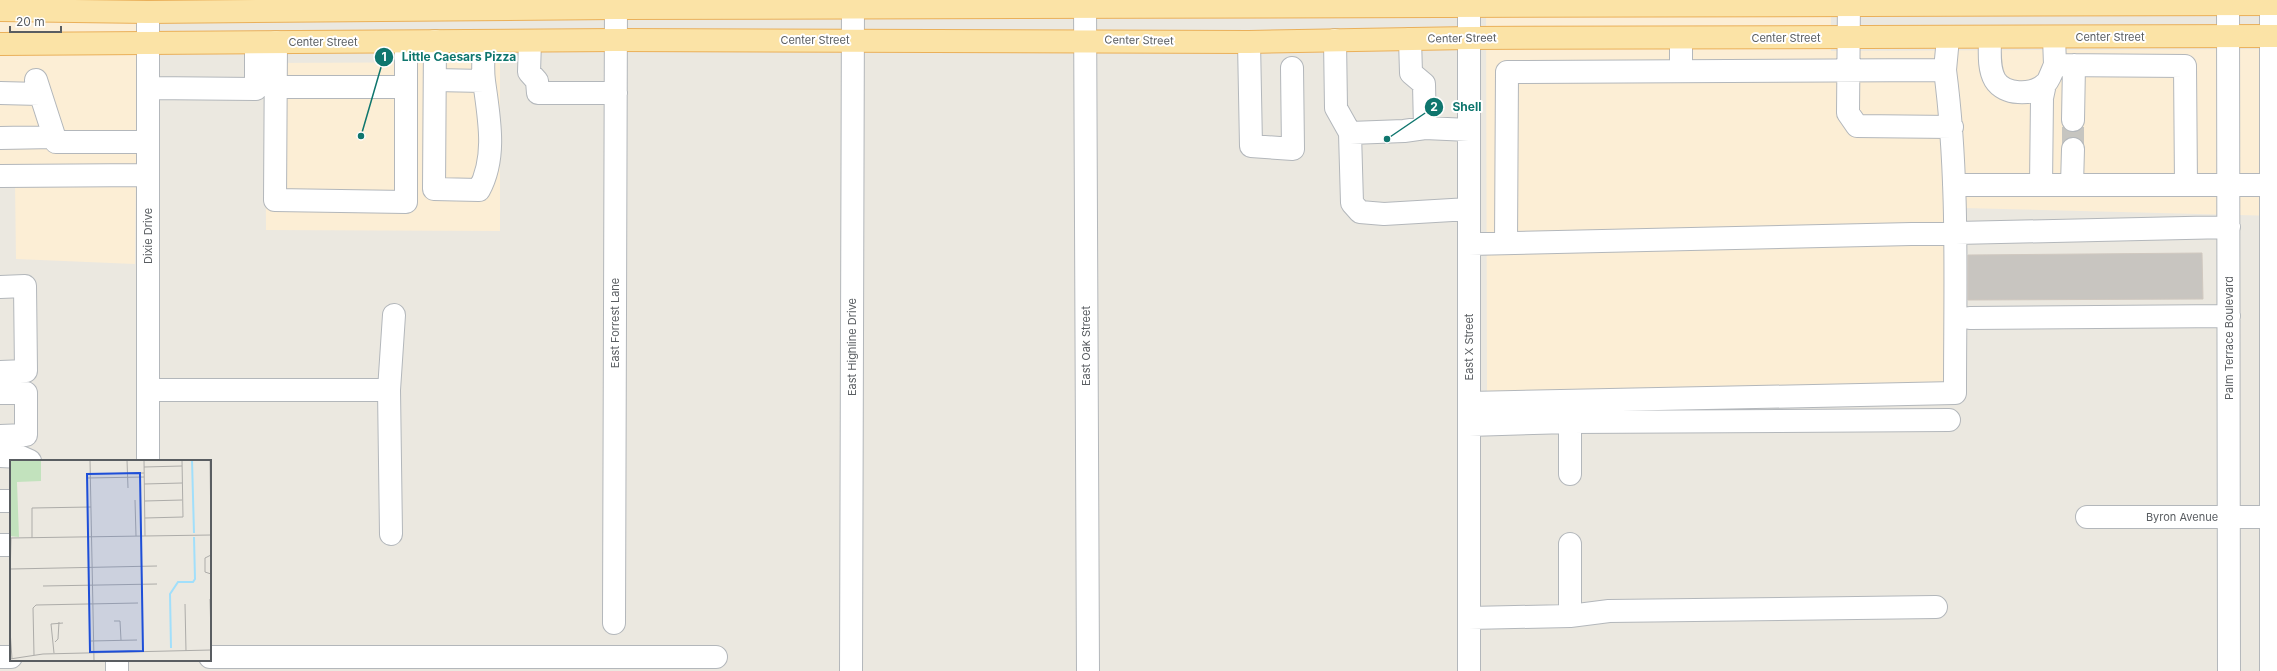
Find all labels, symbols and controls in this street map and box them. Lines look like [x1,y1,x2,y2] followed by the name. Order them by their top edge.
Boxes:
[10,8,61,34] scale bar
[16,14,45,29] text: 20 m
[1427,30,1497,46] street label: Center Street
[2075,30,2145,44] street label: Center Street
[1751,31,1821,45] street label: Center Street
[1104,32,1174,48] street label: Center Street
[780,33,850,47] street label: Center Street
[288,35,358,49] street label: Center Street
[374,45,525,69] callout: Little Caesars Pizza
[381,49,387,64] text: 1
[402,49,516,64] text: Little Caesars Pizza
[1424,95,1489,119] callout: Shell
[1430,99,1438,114] text: 2
[1453,99,1481,114] text: Shell
[141,208,155,264] street label: Dixie Drive
[2222,276,2236,400] street label: Palm Terrace Boulevard
[608,278,622,368] street label: East Forrest Lane
[845,298,859,396] street label: East Highline Drive
[1079,306,1093,386] street label: East Oak Street
[1462,313,1476,380] street label: East X Street
[10,460,211,661] inset map
[2146,510,2218,524] street label: Byron Avenue

